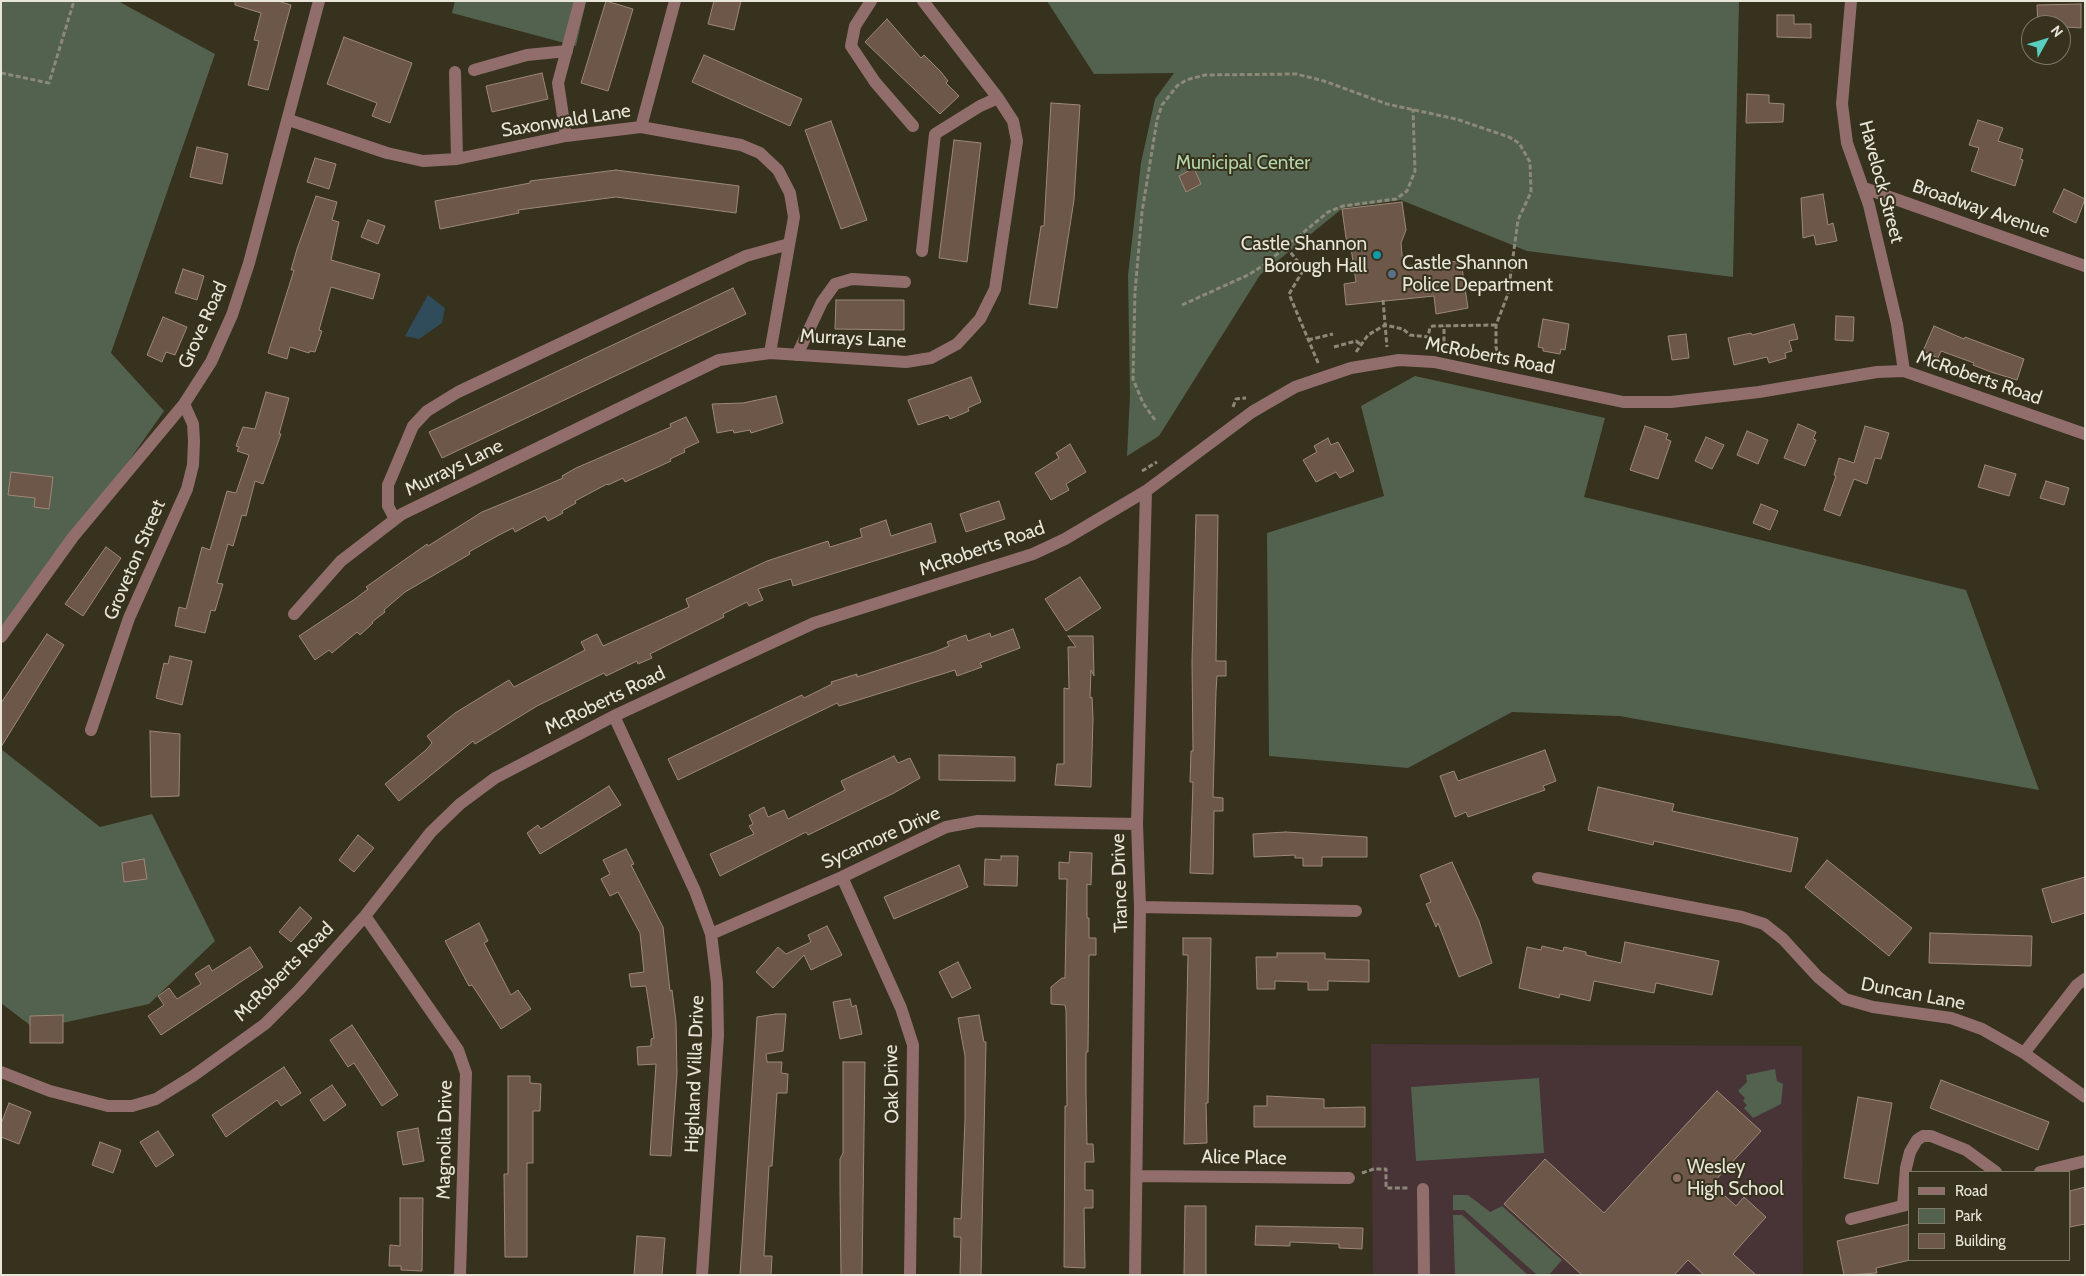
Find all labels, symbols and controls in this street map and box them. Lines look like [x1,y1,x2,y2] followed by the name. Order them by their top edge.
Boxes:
[2021,15,2071,65] north arrow
[2047,22,2067,41] text: N
[500,100,632,142] street label: Saxonwald Lane
[1854,118,1908,246] street label: Havelock Street
[1176,152,1310,174] park label: Municipal Center
[1909,175,2053,243] street label: Broadway Avenue
[1241,233,1367,277] place label: Castle Shannon Borough Hall
[1371,249,1383,261] marker: Castle Shannon Borough Hall
[1402,252,1553,296] place label: Castle Shannon Police Department
[1386,268,1398,280] marker: Castle Shannon Police Department
[174,278,232,372] street label: Grove Road
[799,325,907,353] street label: Murrays Lane
[1423,332,1557,380] street label: McRoberts Road
[1913,346,2045,410] street label: McRoberts Road
[401,434,507,502] street label: Murrays Lane
[99,497,171,623] street label: Groveton Street
[916,517,1048,581] street label: McRoberts Road
[541,662,669,740] street label: McRoberts Road
[818,802,944,874] street label: Sycamore Drive
[1107,833,1133,933] street label: Trance Drive
[230,918,338,1026] street label: McRoberts Road
[1859,973,1967,1015] street label: Duncan Lane
[681,995,709,1153] street label: Highland Villa Drive
[880,1044,904,1124] street label: Oak Drive
[433,1080,457,1200] street label: Magnolia Drive
[1201,1146,1287,1170] street label: Alice Place
[1687,1156,1784,1200] place label: Wesley High School
[1908,1171,2071,1261] legend
[1671,1172,1683,1184] marker: Wesley High School
[1955,1182,1988,1200] text: Road
[1955,1207,1982,1225] text: Park
[1955,1232,2006,1250] text: Building

